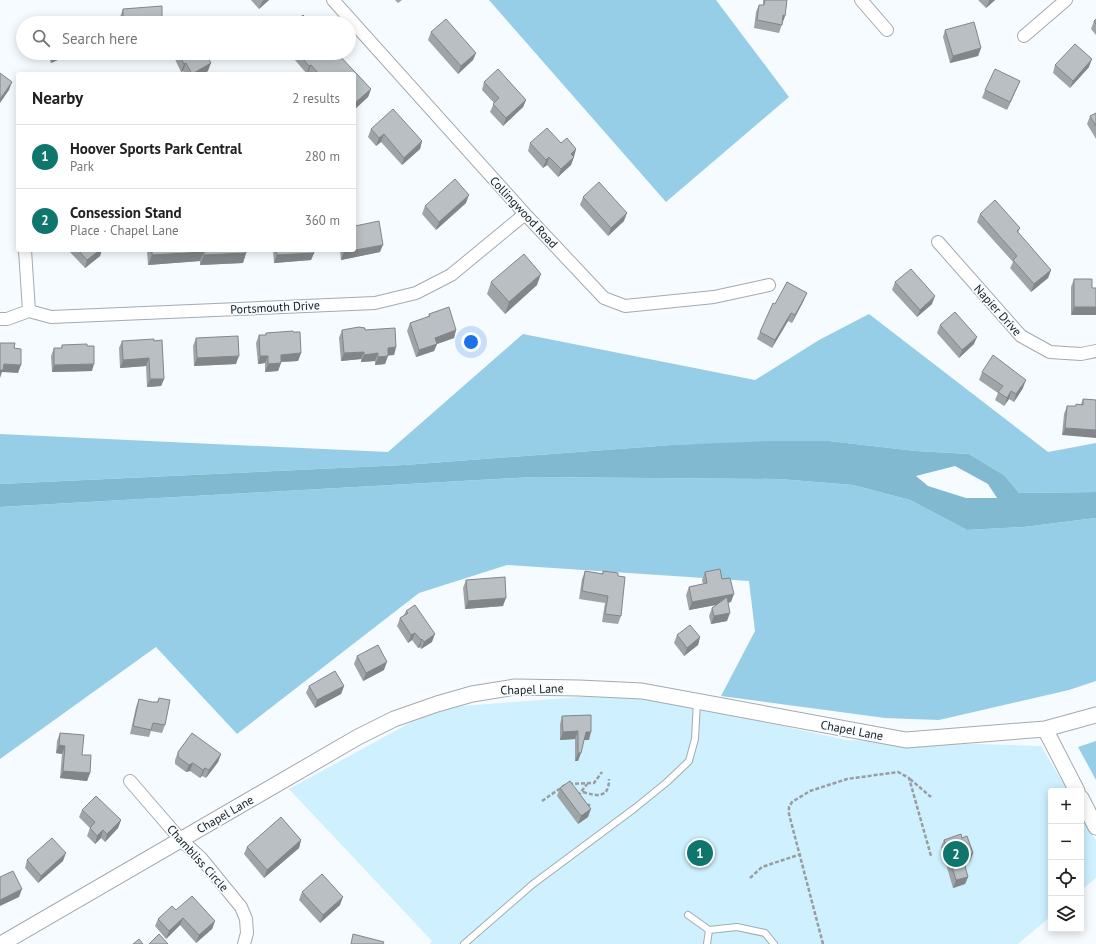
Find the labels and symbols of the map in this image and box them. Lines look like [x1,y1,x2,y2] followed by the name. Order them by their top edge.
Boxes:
[487,173,561,251] street label: Collingwood Road
[971,281,1025,339] street label: Napier Drive
[230,297,320,317] street label: Portsmouth Drive
[461,332,481,352] your location
[500,680,564,698] street label: Chapel Lane
[820,717,884,743] street label: Chapel Lane
[194,792,256,836] street label: Chapel Lane
[164,821,232,895] street label: Chambliss Circle
[687,838,713,868] pin: 1
[943,839,969,869] pin: 2

